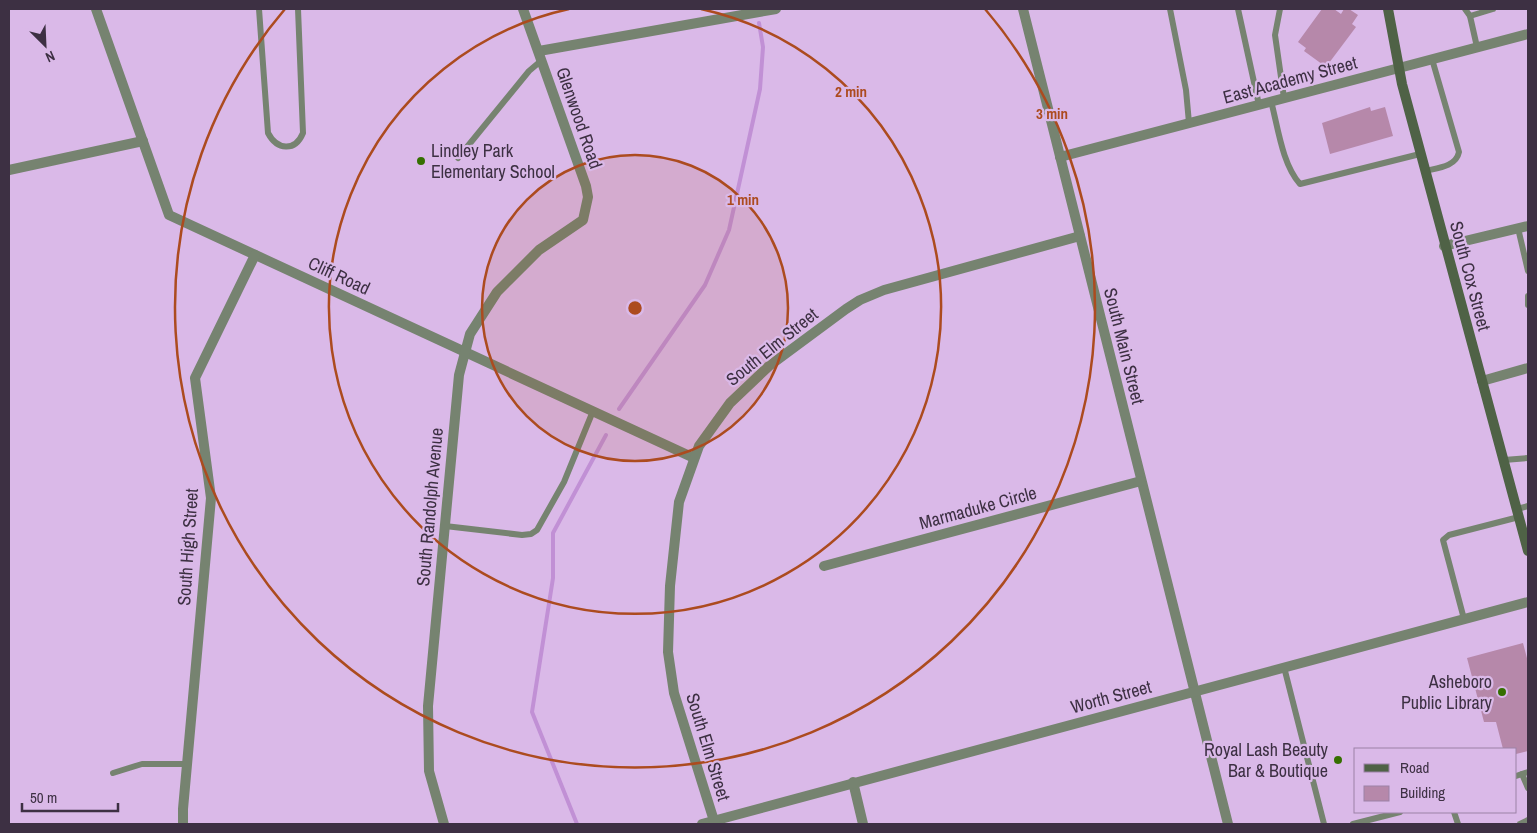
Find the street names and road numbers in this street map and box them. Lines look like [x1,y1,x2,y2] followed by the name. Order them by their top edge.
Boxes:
[1220,50,1360,109] street label: East Academy Street
[550,64,609,172] street label: Glenwood Road
[1444,218,1497,333] street label: South Cox Street
[304,250,374,301] street label: Cliff Road
[1098,285,1151,407] street label: South Main Street
[720,302,823,391] street label: South Elm Street
[410,427,449,587] street label: South Randolph Avenue
[916,480,1039,535] street label: Marmaduke Circle
[171,488,204,606] street label: South High Street
[1068,674,1154,719] street label: Worth Street
[680,690,737,804] street label: South Elm Street

